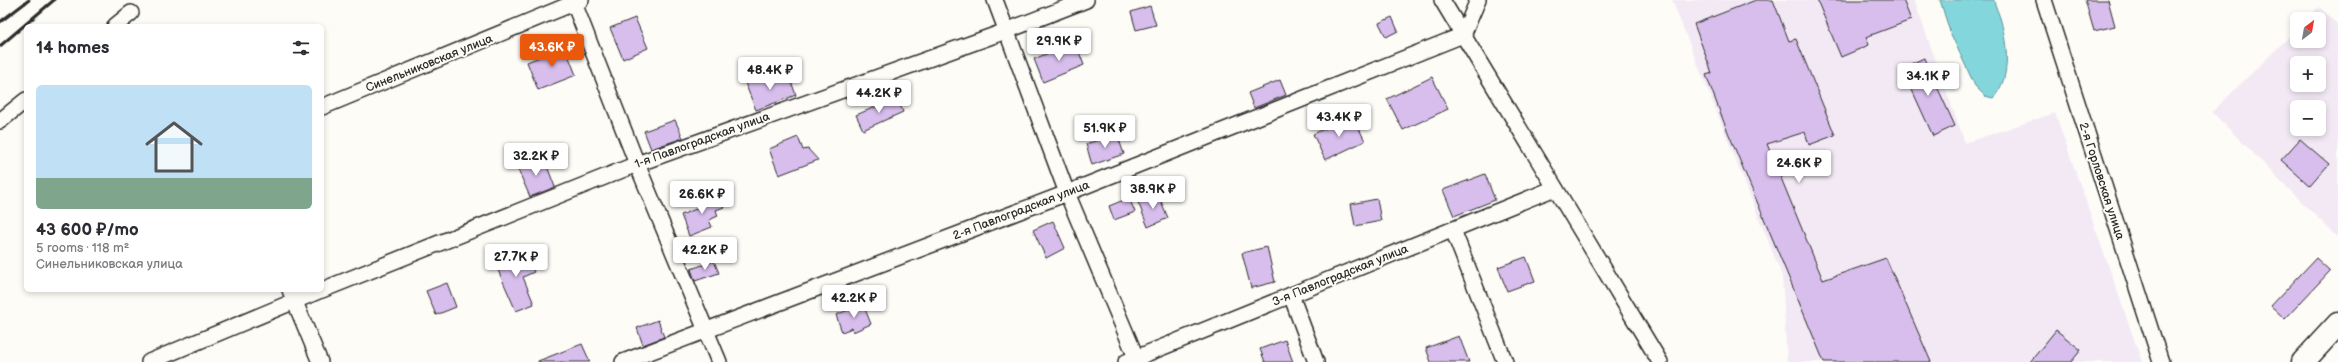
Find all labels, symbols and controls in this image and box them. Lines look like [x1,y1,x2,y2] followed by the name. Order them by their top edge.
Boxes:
[2290,12,2326,48] north arrow
[2290,12,2326,136] map controls
[1022,28,1096,62] pin: 29.9K ₽
[364,31,495,96] street label: Синельниковская улица
[1036,33,1082,49] text: 29.9K ₽
[515,34,589,68] pin: 43.6K ₽
[290,37,312,59] icon: filters
[36,38,109,58] text: 14 homes
[529,39,575,55] text: 43.6K ₽
[2290,56,2326,92] button: +
[733,57,807,91] pin: 48.4K ₽
[747,62,793,78] text: 48.4K ₽
[1891,63,1965,97] pin: 34.1K ₽
[1906,68,1950,84] text: 34.1K ₽
[842,80,916,114] pin: 44.2K ₽
[856,85,902,101] text: 44.2K ₽
[2290,100,2326,136] button: −
[1302,104,1376,138] pin: 43.4K ₽
[633,109,772,172] street label: 1-я Павлоградская улица
[1316,109,1362,125] text: 43.4K ₽
[138,111,210,183] icon: home
[1068,115,1142,149] pin: 51.9K ₽
[1083,120,1127,136] text: 51.9K ₽
[2075,121,2128,242] street label: 2-я Горловская улица
[499,143,573,177] pin: 32.2K ₽
[513,148,559,164] text: 32.2K ₽
[1762,150,1836,184] pin: 24.6K ₽
[1776,155,1822,171] text: 24.6K ₽
[1116,176,1190,210] pin: 38.9K ₽
[951,177,1092,243] street label: 2-я Павлоградская улица
[665,181,739,215] pin: 26.6K ₽
[1130,181,1176,197] text: 38.9K ₽
[679,186,725,202] text: 26.6K ₽
[36,220,139,240] text: 43 600 ₽/mo
[668,237,742,271] pin: 42.2K ₽
[36,240,129,256] text: 5 rooms · 118 m²
[1270,241,1410,310] street label: 3-я Павлоградская улица
[682,242,728,258] text: 42.2K ₽
[479,244,553,278] pin: 27.7K ₽
[494,249,538,265] text: 27.7K ₽
[36,256,183,272] text: Синельниковская улица
[817,285,891,319] pin: 42.2K ₽
[831,290,877,306] text: 42.2K ₽

